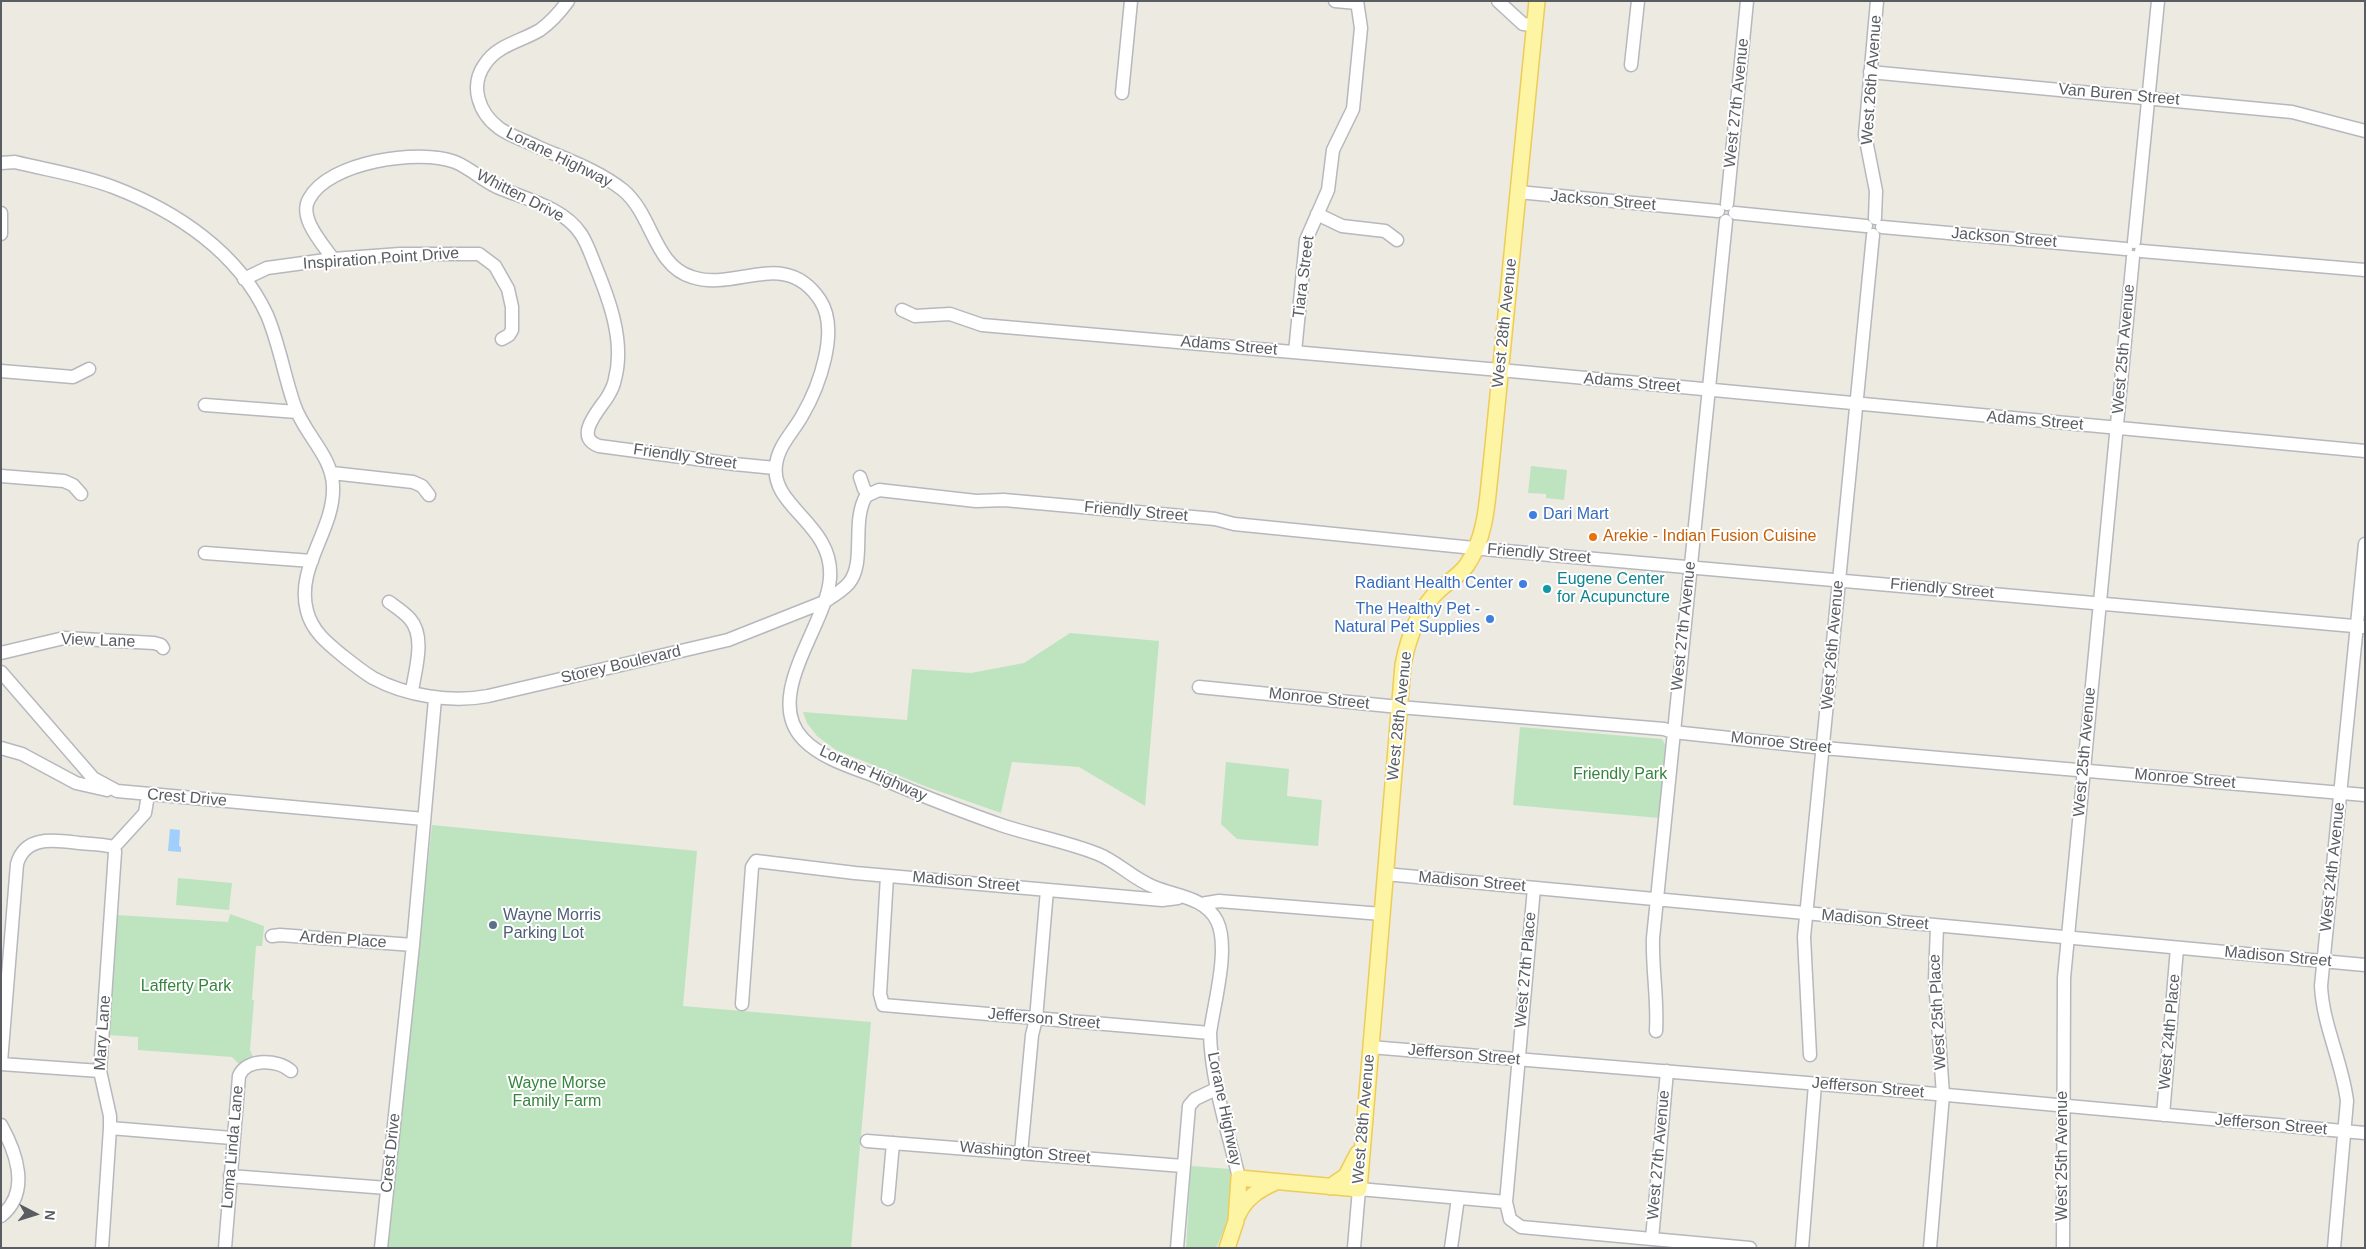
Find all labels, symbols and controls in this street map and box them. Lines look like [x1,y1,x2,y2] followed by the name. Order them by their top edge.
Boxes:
[1858,14,1886,146] street label: West 26th Avenue
[1721,37,1753,169] street label: West 27th Avenue
[2058,80,2180,110] street label: Van Buren Street
[503,124,615,192] street label: Lorane Highway
[473,166,567,226] street label: Whitten Drive
[1549,187,1657,215] street label: Jackson Street
[1950,224,2058,252] street label: Jackson Street
[1289,235,1319,319] street label: Tiara Street
[302,244,460,274] street label: Inspiration Point Drive
[1489,257,1521,389] street label: West 28th Avenue
[2109,283,2139,415] street label: West 25th Avenue
[1180,332,1278,360] street label: Adams Street
[1583,369,1681,397] street label: Adams Street
[1986,407,2084,435] street label: Adams Street
[632,440,738,474] street label: Friendly Street
[1083,498,1189,526] street label: Friendly Street
[1543,505,1609,525] place label: Dari Mart
[1527,509,1539,521] marker: Dari Mart
[1603,527,1816,547] place label: Arekie - Indian Fusion Cuisine
[1587,531,1599,543] marker: Arekie - Indian Fusion Cuisine
[1486,540,1592,568] street label: Friendly Street
[1668,560,1700,692] street label: West 27th Avenue
[1557,570,1670,608] place label: Eugene Center for Acupuncture
[1355,574,1513,594] place label: Radiant Health Center
[1889,575,1995,603] street label: Friendly Street
[1517,578,1529,590] marker: Radiant Health Center
[1818,579,1848,711] street label: West 26th Avenue
[1541,583,1553,595] marker: Eugene Center for Acupuncture
[1334,600,1480,638] place label: The Healthy Pet - Natural Pet Supplies
[1484,613,1496,625] marker: The Healthy Pet - Natural Pet Supplies
[60,630,136,652] street label: View Lane
[559,642,683,688] street label: Storey Boulevard
[1384,650,1416,782] street label: West 28th Avenue
[1268,684,1370,714] street label: Monroe Street
[2070,686,2100,818] street label: West 25th Avenue
[1730,728,1832,758] street label: Monroe Street
[816,742,930,806] street label: Lorane Highway
[1573,765,1667,785] park label: Friendly Park
[2134,765,2236,793] street label: Monroe Street
[146,785,228,811] street label: Crest Drive
[2317,801,2349,933] street label: West 24th Avenue
[912,868,1020,896] street label: Madison Street
[1418,868,1526,896] street label: Madison Street
[503,906,601,944] place label: Wayne Morris Parking Lot
[1821,906,1929,934] street label: Madison Street
[1511,911,1541,1029] street label: West 27th Place
[487,919,499,931] marker: Wayne Morris Parking Lot
[299,927,387,953] street label: Arden Place
[2224,943,2332,971] street label: Madison Street
[1925,953,1951,1071] street label: West 25th Place
[2155,973,2185,1091] street label: West 24th Place
[141,977,231,997] park label: Lafferty Park
[91,995,115,1071] street label: Mary Lane
[987,1005,1101,1033] street label: Jefferson Street
[1407,1041,1521,1069] street label: Jefferson Street
[1203,1050,1245,1168] street label: Lorane Highway
[1349,1053,1379,1185] street label: West 28th Avenue
[508,1074,606,1112] park label: Wayne Morse Family Farm
[1811,1074,1925,1102] street label: Jefferson Street
[218,1085,248,1209] street label: Loma Linda Lane
[1644,1089,1674,1221] street label: West 27th Avenue
[2053,1091,2073,1221] street label: West 25th Avenue
[2214,1111,2328,1139] street label: Jefferson Street
[377,1112,405,1194] street label: Crest Drive
[959,1138,1091,1168] street label: Washington Street
[10,1189,60,1239] north arrow
[42,1210,58,1221] text: N

